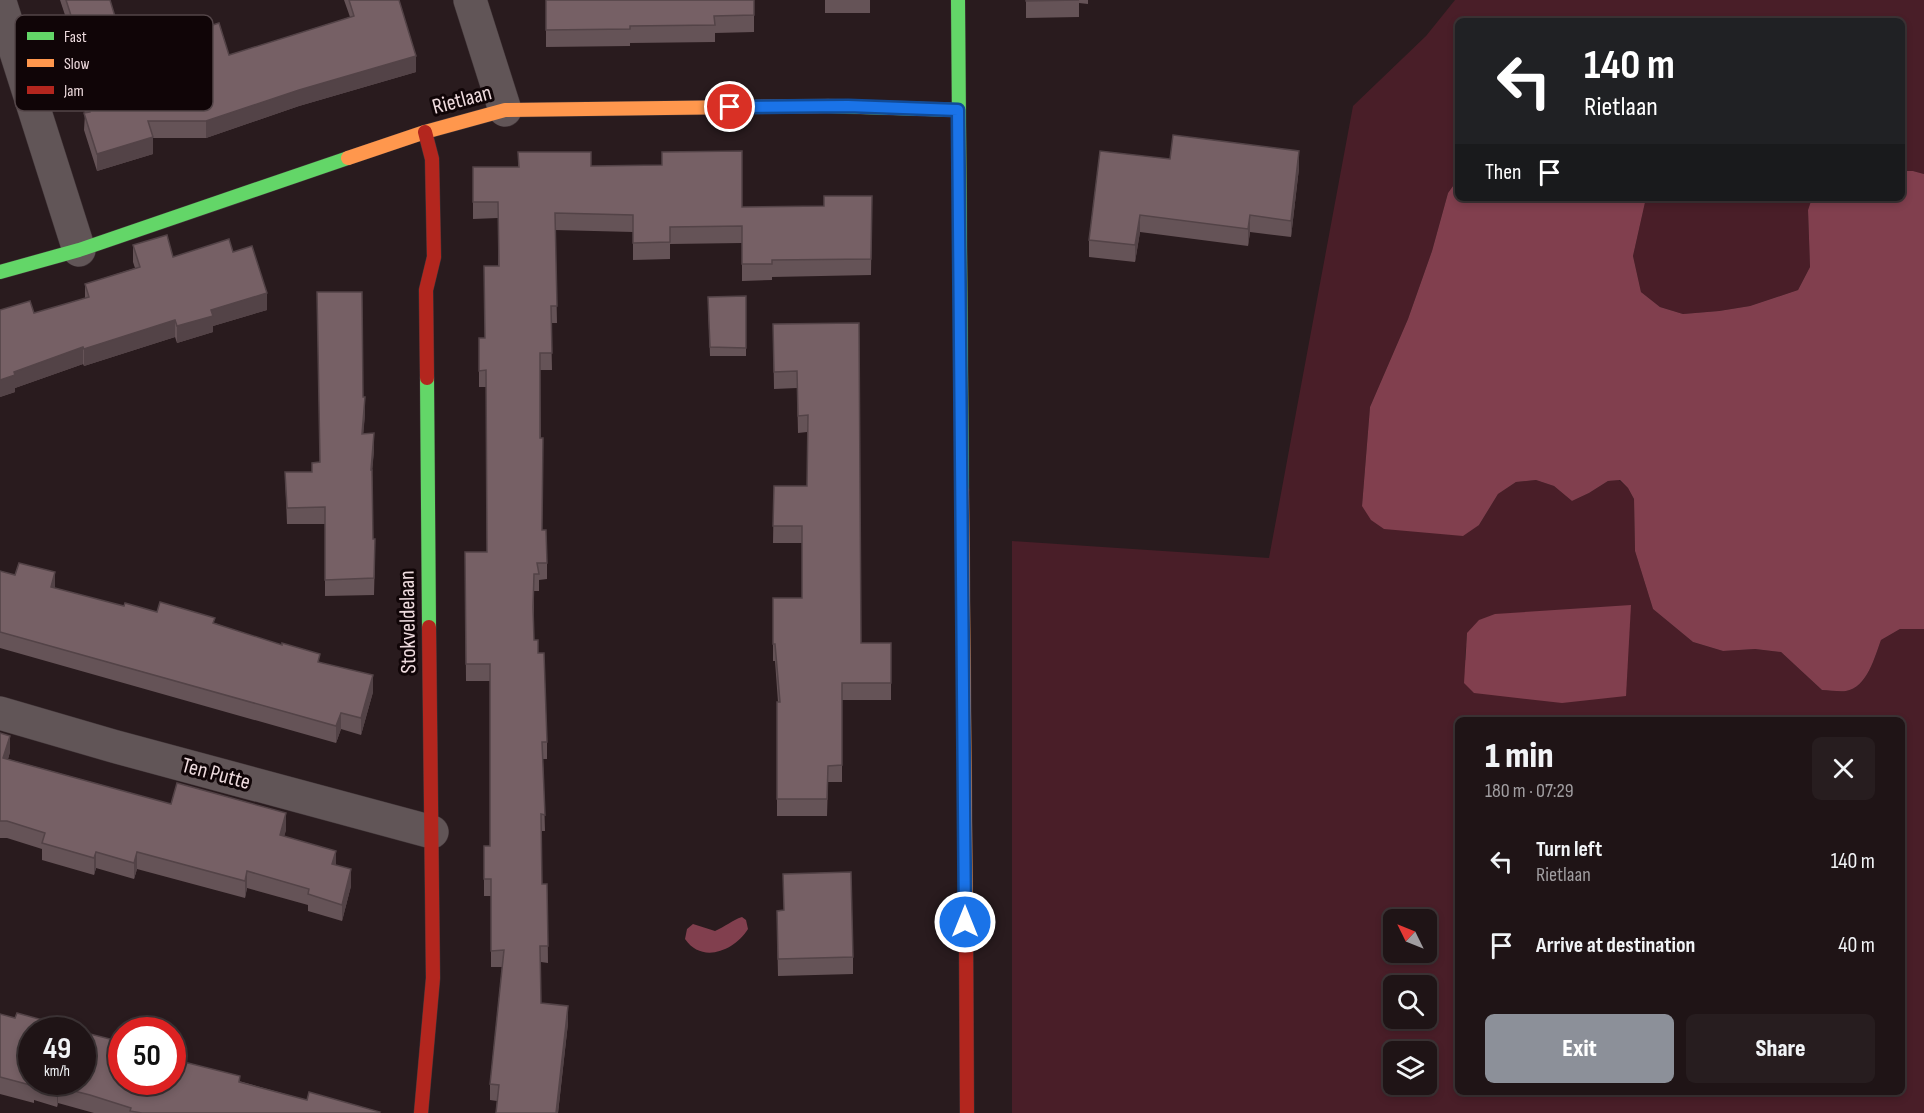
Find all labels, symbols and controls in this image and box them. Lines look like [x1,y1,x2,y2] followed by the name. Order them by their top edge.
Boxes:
[15,15,213,111] legend
[64,28,87,47] text: Fast
[1584,40,1675,91] text: 140 m
[1485,42,1563,120] icon: left
[64,55,89,74] text: Slow
[429,79,495,121] street label: Rietlaan
[704,81,755,132] pin
[63,82,84,101] text: Jam
[713,90,746,123] icon: arrive
[1584,91,1658,123] text: Rietlaan
[1533,156,1566,189] icon: arrive
[1485,159,1521,186] text: Then
[394,570,422,674] street label: Stokveldelaan
[1485,735,1553,778] text: 1 min
[1812,737,1875,800] button: close
[179,752,253,796] street label: Ten Putte
[1485,779,1574,803] text: 180 m · 07:29
[1536,836,1602,863] text: Turn left
[1485,845,1518,878] icon: left
[1831,848,1875,875] text: 140 m
[1536,863,1591,887] text: Rietlaan
[933,890,997,954] position arrow
[1383,909,1437,963] north arrow
[1383,909,1437,1095] map controls
[1485,929,1518,962] icon: arrive
[1536,932,1695,959] text: Arrive at destination
[1838,932,1875,959] text: 40 m
[1383,975,1437,1029] button: search
[1485,1014,1674,1083] button: Exit
[1686,1014,1875,1083] button: Share
[108,1017,186,1095] speed limit sign: 50
[43,1031,71,1067] text: 49
[1383,1041,1437,1095] button: layers
[44,1062,70,1081] text: km/h

